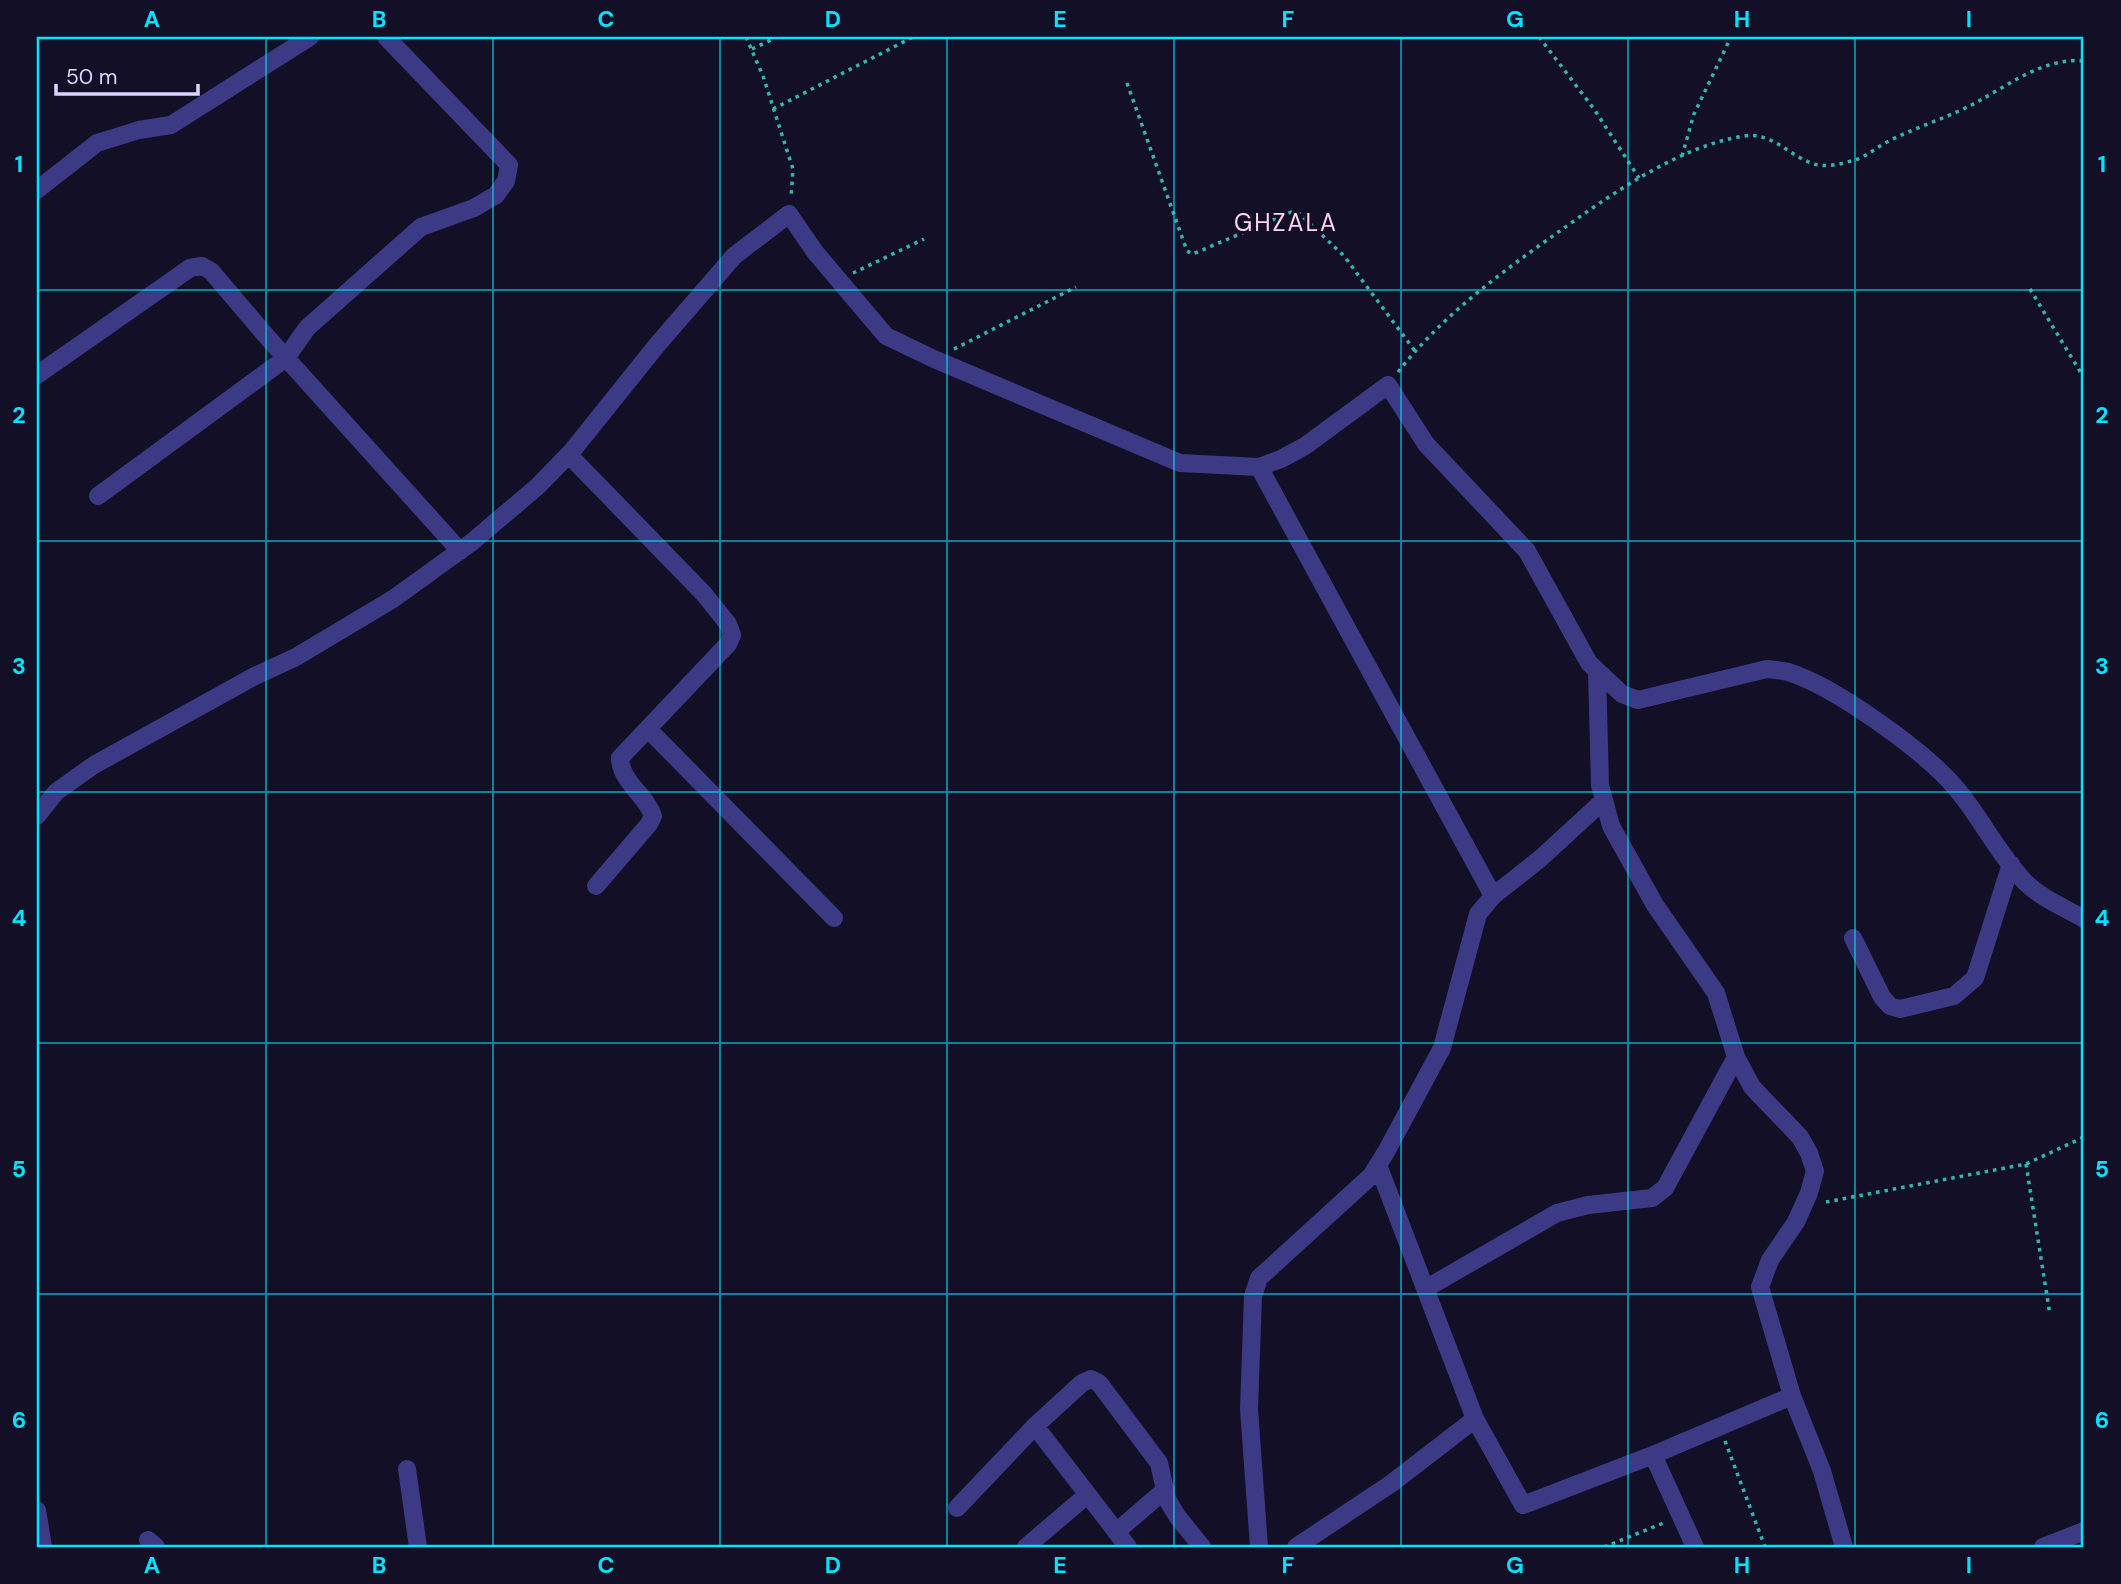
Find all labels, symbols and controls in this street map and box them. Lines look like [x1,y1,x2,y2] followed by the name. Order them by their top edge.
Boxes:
[144,4,160,34] text: A
[372,4,386,34] text: B
[598,4,614,34] text: C
[825,4,841,34] text: D
[1053,4,1067,34] text: E
[1282,4,1295,34] text: F
[1506,4,1524,34] text: G
[1734,4,1750,34] text: H
[1966,4,1972,34] text: I
[56,52,198,96] scale bar
[66,63,117,91] text: 50 m
[15,149,23,179] text: 1
[2098,149,2106,179] text: 1
[1234,207,1338,238] district label: GHZALA
[12,400,26,430] text: 2
[2095,400,2109,430] text: 2
[12,651,26,681] text: 3
[2095,651,2109,681] text: 3
[12,903,27,933] text: 4
[2095,903,2110,933] text: 4
[12,1154,26,1184] text: 5
[2095,1154,2109,1184] text: 5
[12,1405,26,1435] text: 6
[2095,1405,2109,1435] text: 6
[144,1550,160,1580] text: A
[372,1550,386,1580] text: B
[598,1550,614,1580] text: C
[825,1550,841,1580] text: D
[1053,1550,1067,1580] text: E
[1282,1550,1295,1580] text: F
[1506,1550,1524,1580] text: G
[1734,1550,1750,1580] text: H
[1966,1550,1972,1580] text: I

